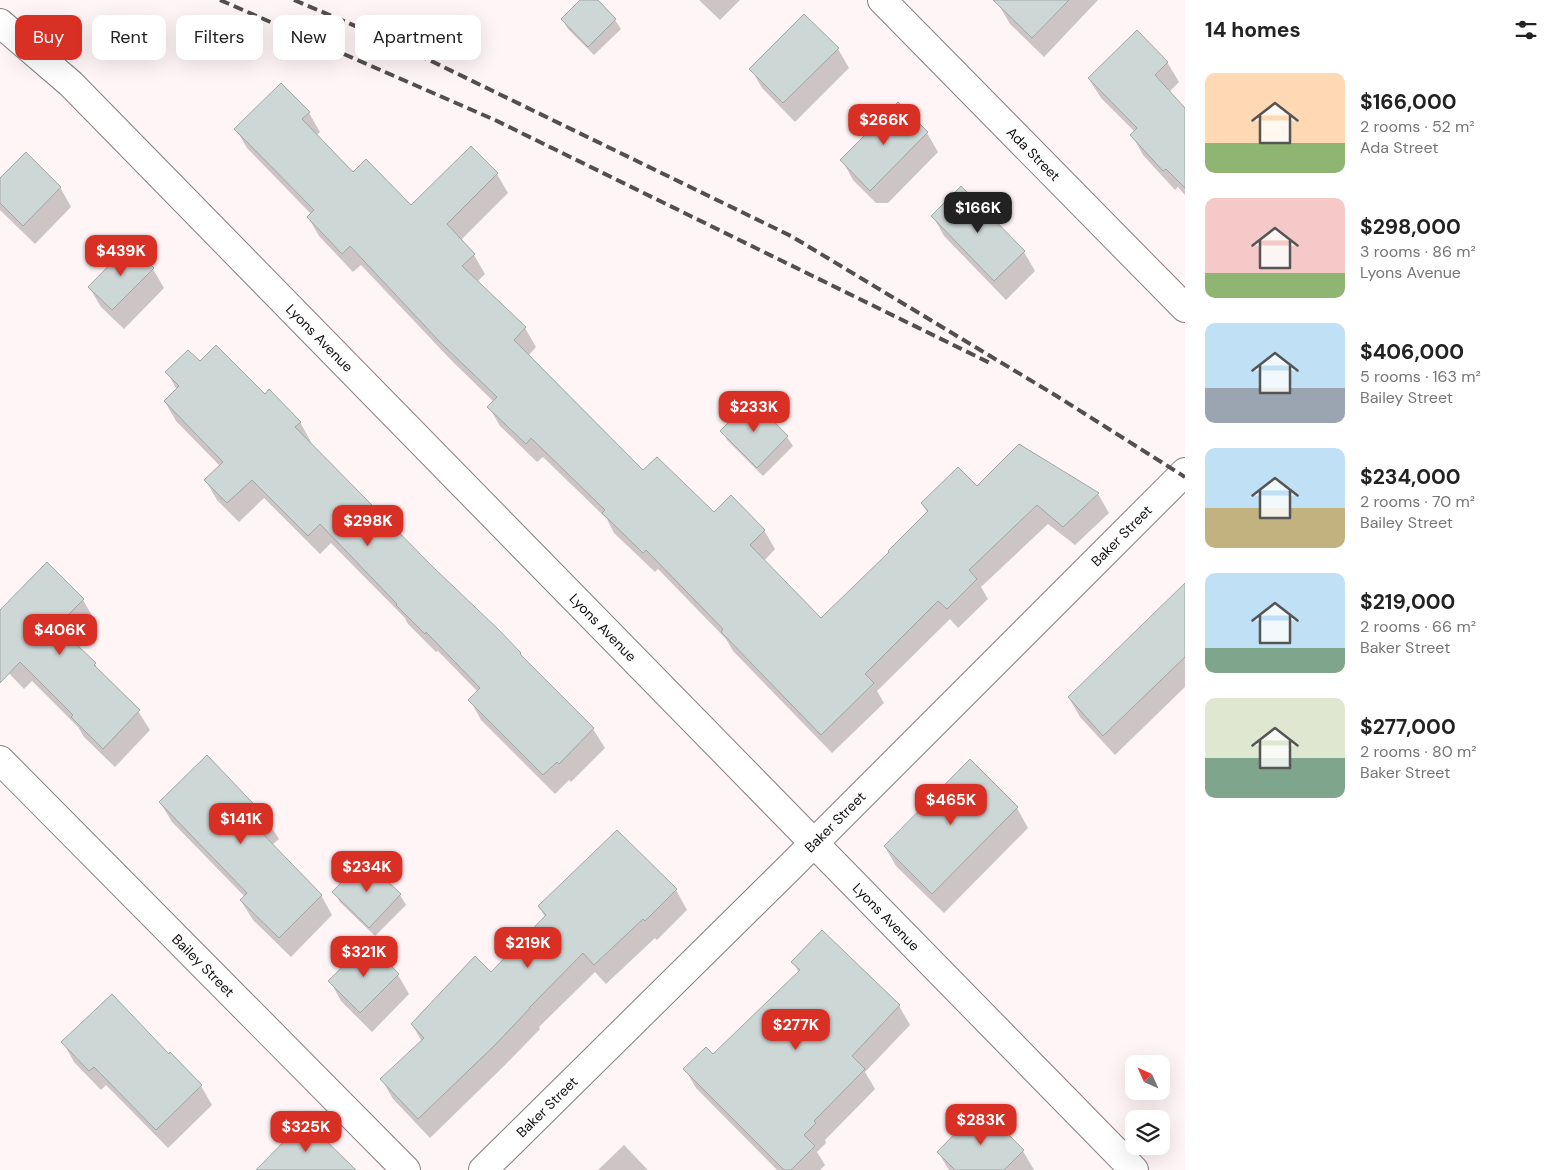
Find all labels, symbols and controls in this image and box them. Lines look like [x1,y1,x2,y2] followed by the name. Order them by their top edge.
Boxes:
[15,15,82,60] chip: Buy
[92,15,166,60] chip: Rent
[176,15,263,60] chip: Filters
[273,15,345,60] chip: New
[355,15,481,60] chip: Apartment
[1205,16,1301,44] text: 14 homes
[1512,16,1540,44] icon: filters
[1360,88,1456,116] text: $166,000
[1245,93,1305,153] icon: home
[849,104,919,146] pin: $266K
[859,109,909,130] text: $266K
[1360,116,1475,137] text: 2 rooms · 52 m²
[1003,123,1064,185] street label: Ada Street
[1360,137,1439,158] text: Ada Street
[943,192,1013,234] pin: $166K
[955,197,1001,218] text: $166K
[1360,213,1461,241] text: $298,000
[1245,218,1305,278] icon: home
[86,234,156,277] pin: $439K
[96,240,146,261] text: $439K
[1360,241,1476,262] text: 3 rooms · 86 m²
[1360,262,1461,283] text: Lyons Avenue
[282,300,357,376] street label: Lyons Avenue
[1360,338,1464,366] text: $406,000
[1245,343,1305,403] icon: home
[1360,366,1481,387] text: 5 rooms · 163 m²
[1360,387,1453,408] text: Bailey Street
[719,390,789,433] pin: $233K
[730,396,778,417] text: $233K
[1360,463,1461,491] text: $234,000
[1245,468,1305,528] icon: home
[1360,491,1475,512] text: 2 rooms · 70 m²
[1087,501,1156,570] street label: Baker Street
[333,504,403,547] pin: $298K
[343,510,393,531] text: $298K
[1360,512,1453,533] text: Bailey Street
[1360,588,1455,616] text: $219,000
[566,590,640,665] street label: Lyons Avenue
[1245,593,1305,653] icon: home
[25,614,95,656] pin: $406K
[1360,616,1476,637] text: 2 rooms · 66 m²
[34,619,86,640] text: $406K
[1360,637,1450,658] text: Baker Street
[1360,713,1456,741] text: $277,000
[1245,718,1305,778] icon: home
[1360,741,1477,762] text: 2 rooms · 80 m²
[1360,762,1450,783] text: Baker Street
[916,784,986,826] pin: $465K
[801,788,869,856] street label: Baker Street
[926,789,976,810] text: $465K
[206,802,276,845] pin: $141K
[220,808,262,829] text: $141K
[332,850,402,893] pin: $234K
[342,856,392,877] text: $234K
[849,879,924,955] street label: Lyons Avenue
[493,926,563,969] pin: $219K
[168,930,238,1001] street label: Bailey Street
[505,932,551,953] text: $219K
[329,936,399,978] pin: $321K
[342,941,386,962] text: $321K
[761,1008,831,1051] pin: $277K
[773,1014,819,1035] text: $277K
[1125,1055,1170,1100] north arrow
[1125,1055,1170,1155] map controls
[513,1073,582,1141] street label: Baker Street
[946,1104,1016,1146] pin: $283K
[956,1109,1006,1130] text: $283K
[271,1110,341,1153] pin: $325K
[1125,1110,1170,1155] button: layers
[282,1116,330,1137] text: $325K

